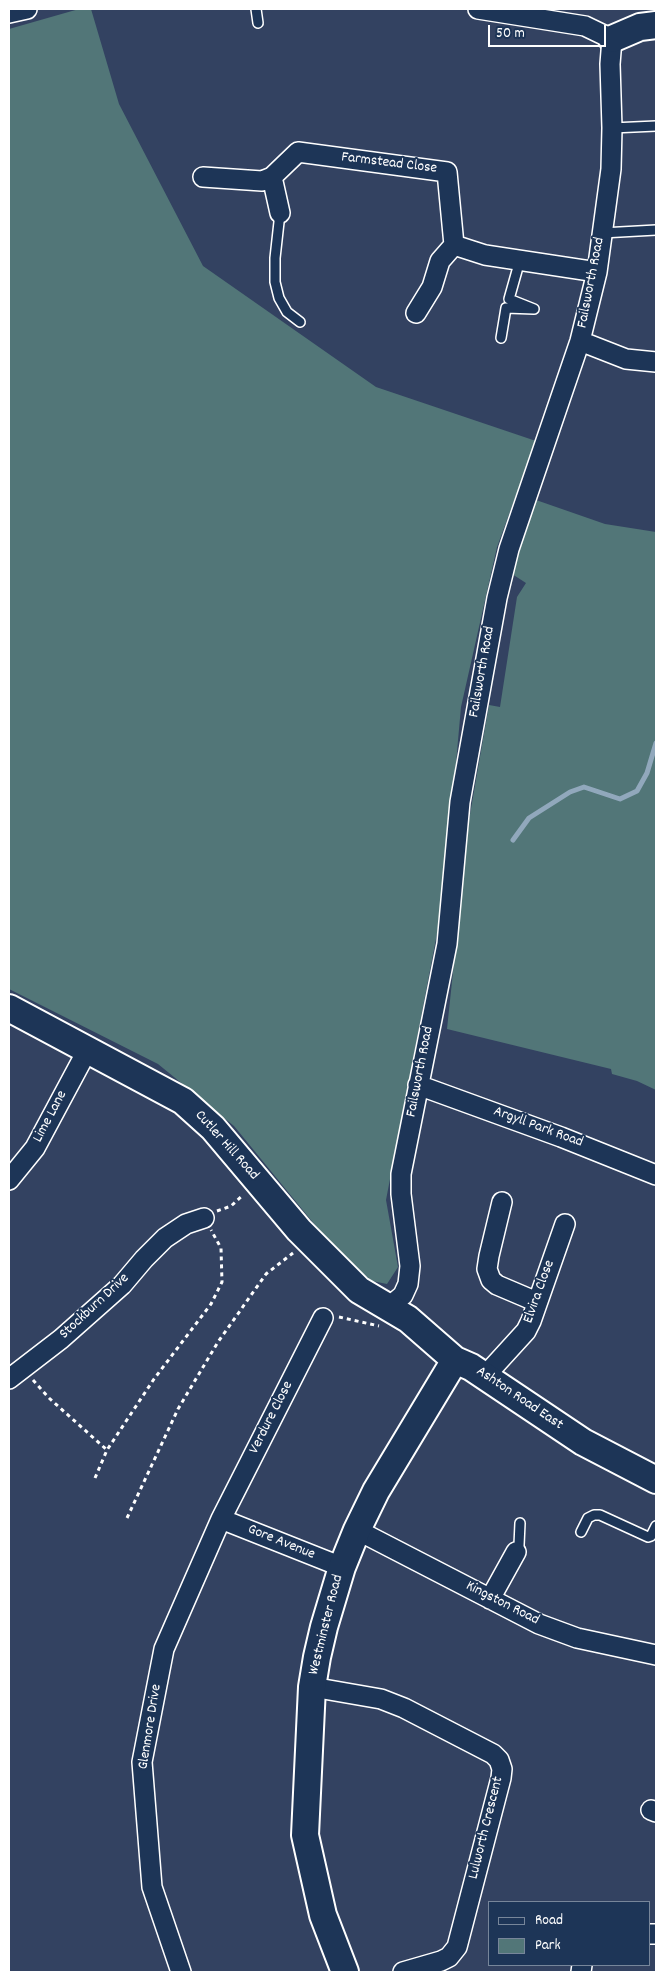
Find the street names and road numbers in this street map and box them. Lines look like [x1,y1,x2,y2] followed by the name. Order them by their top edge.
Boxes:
[340,149,438,179] street label: Farmstead Close
[574,236,610,330] street label: Failsworth Road
[466,625,500,719] street label: Failsworth Road
[403,1025,439,1119] street label: Failsworth Road
[30,1088,72,1146] street label: Lime Lane
[491,1103,585,1153] street label: Argyll Park Road
[190,1107,262,1185] street label: Cutler Hill Road
[520,1258,560,1326] street label: Elvira Close
[56,1270,134,1344] street label: Stockburn Drive
[472,1363,566,1435] street label: Ashton Road East
[246,1379,298,1457] street label: Verdure Close
[245,1521,317,1565] street label: Gore Avenue
[306,1573,348,1677] street label: Westminster Road
[462,1578,542,1630] street label: Kingston Road
[135,1683,167,1771] street label: Glenmore Drive
[466,1775,508,1881] street label: Lulworth Crescent

